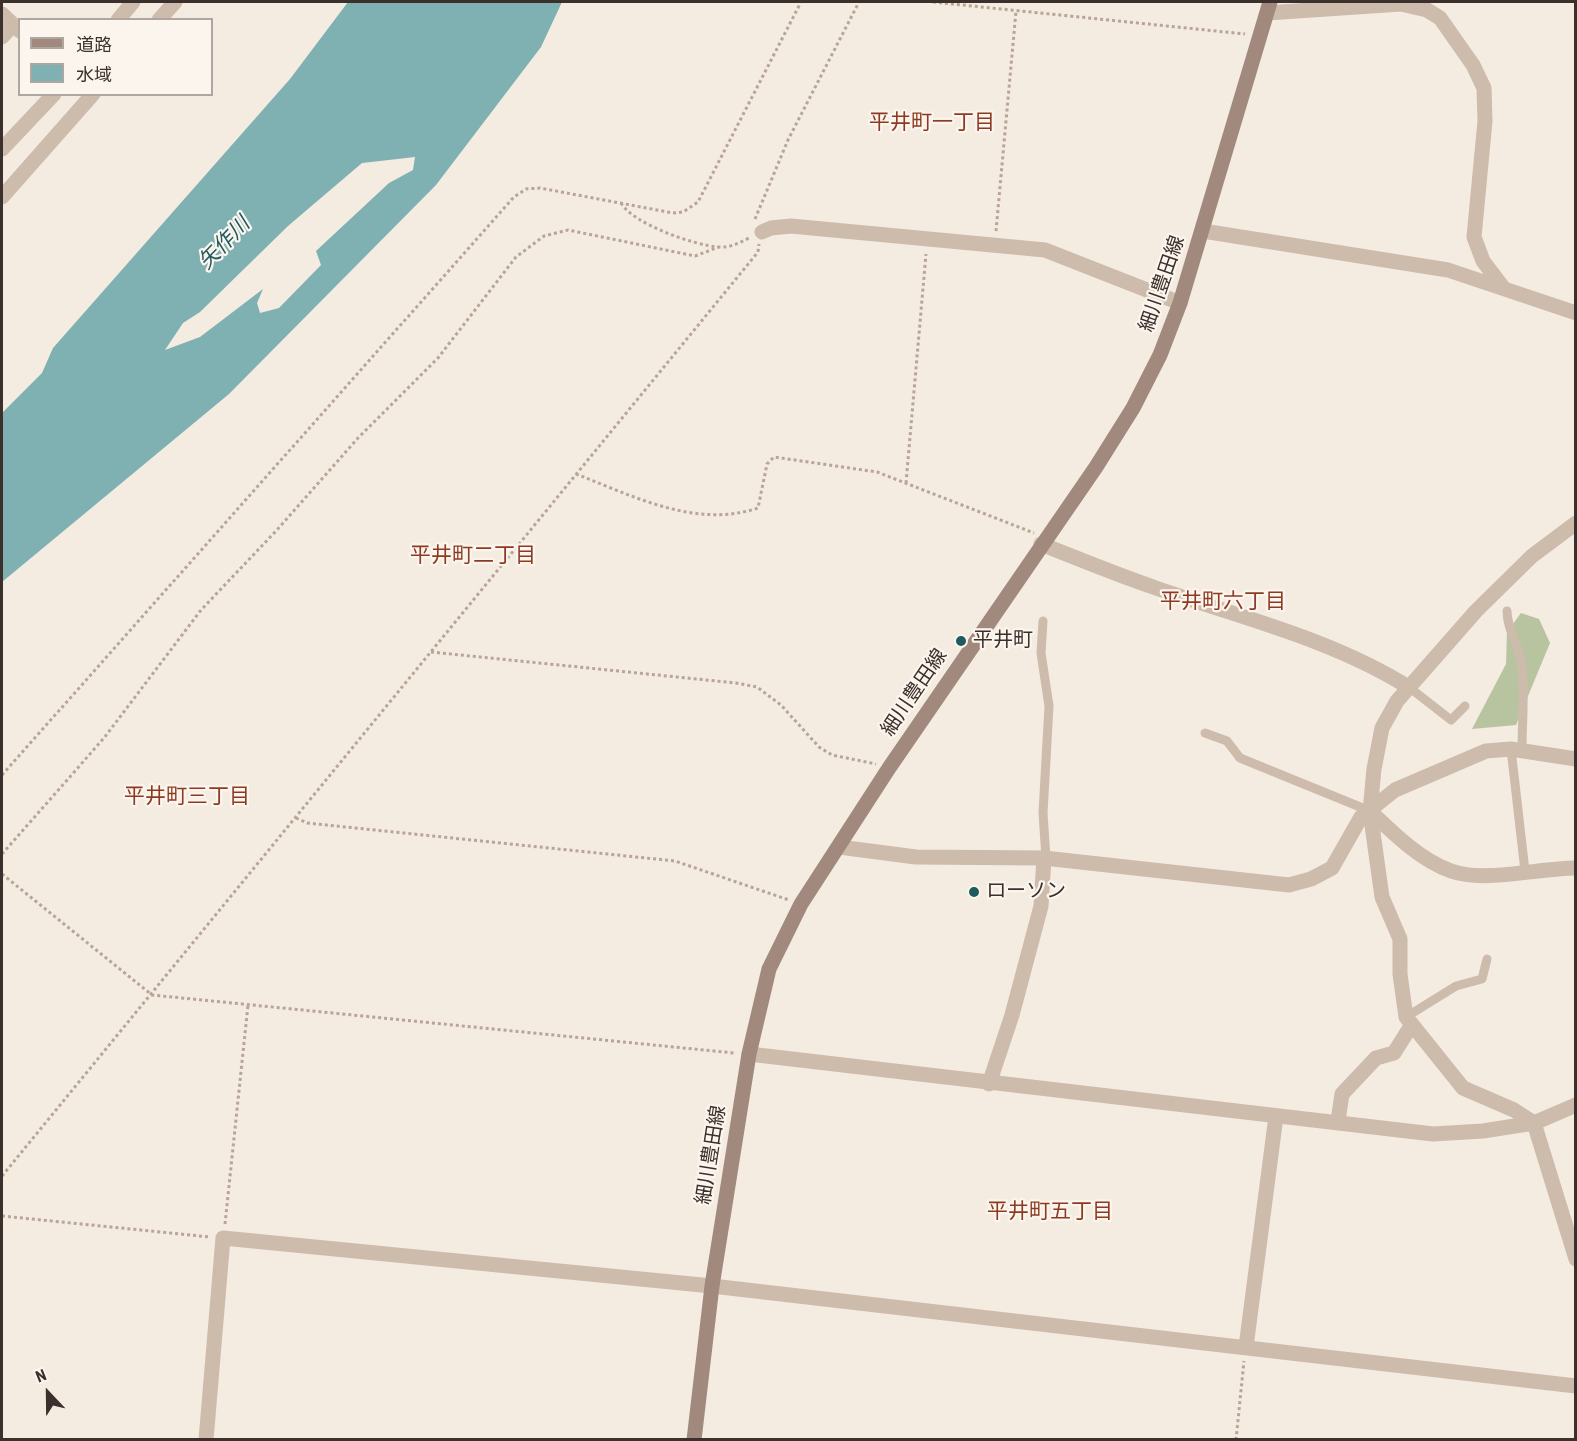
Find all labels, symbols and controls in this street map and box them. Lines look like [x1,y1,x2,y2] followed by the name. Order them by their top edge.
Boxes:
[18,18,213,96] legend
[76,34,112,55] text: 道路
[76,64,112,85] text: 水域
[869,111,995,137] district label: 平井町一丁目
[194,213,256,275] water label: 矢作川
[1135,233,1191,335] street label: 細川豊田線
[410,544,536,570] district label: 平井町二丁目
[1160,590,1286,616] district label: 平井町六丁目
[973,629,1033,653] place label: 平井町
[954,634,968,648] marker: 平井町
[877,645,953,741] street label: 細川豊田線
[124,785,250,811] district label: 平井町三丁目
[986,880,1066,904] place label: ローソン
[967,885,981,899] marker: ローソン
[692,1104,732,1206] street label: 細川豊田線
[987,1200,1113,1226] district label: 平井町五丁目
[18,1363,78,1423] north arrow
[33,1365,49,1386] text: N

